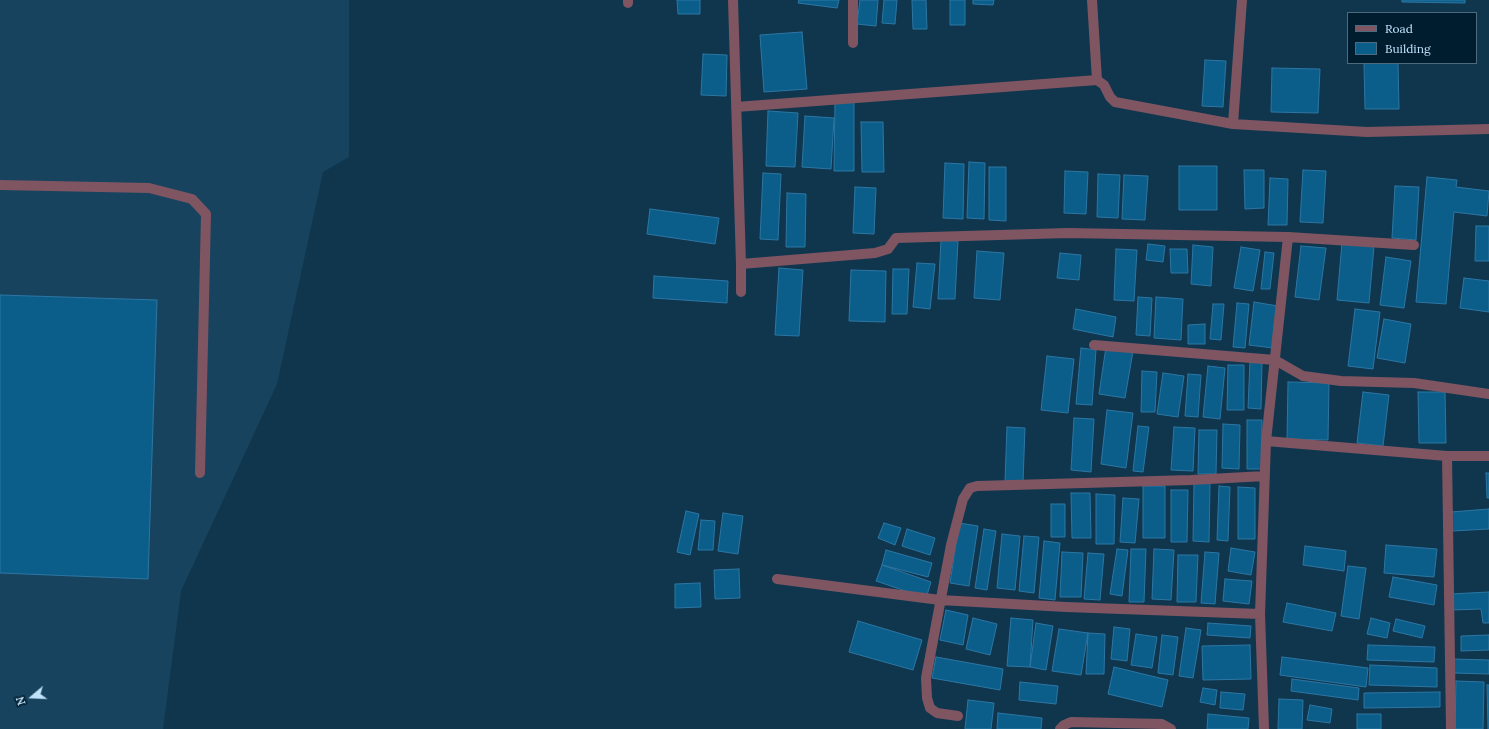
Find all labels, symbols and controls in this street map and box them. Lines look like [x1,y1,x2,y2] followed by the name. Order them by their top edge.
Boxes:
[1347,12,1477,64] legend
[1385,21,1413,36] text: Road
[1385,41,1431,56] text: Building
[12,677,52,717] north arrow
[13,695,29,707] text: N

